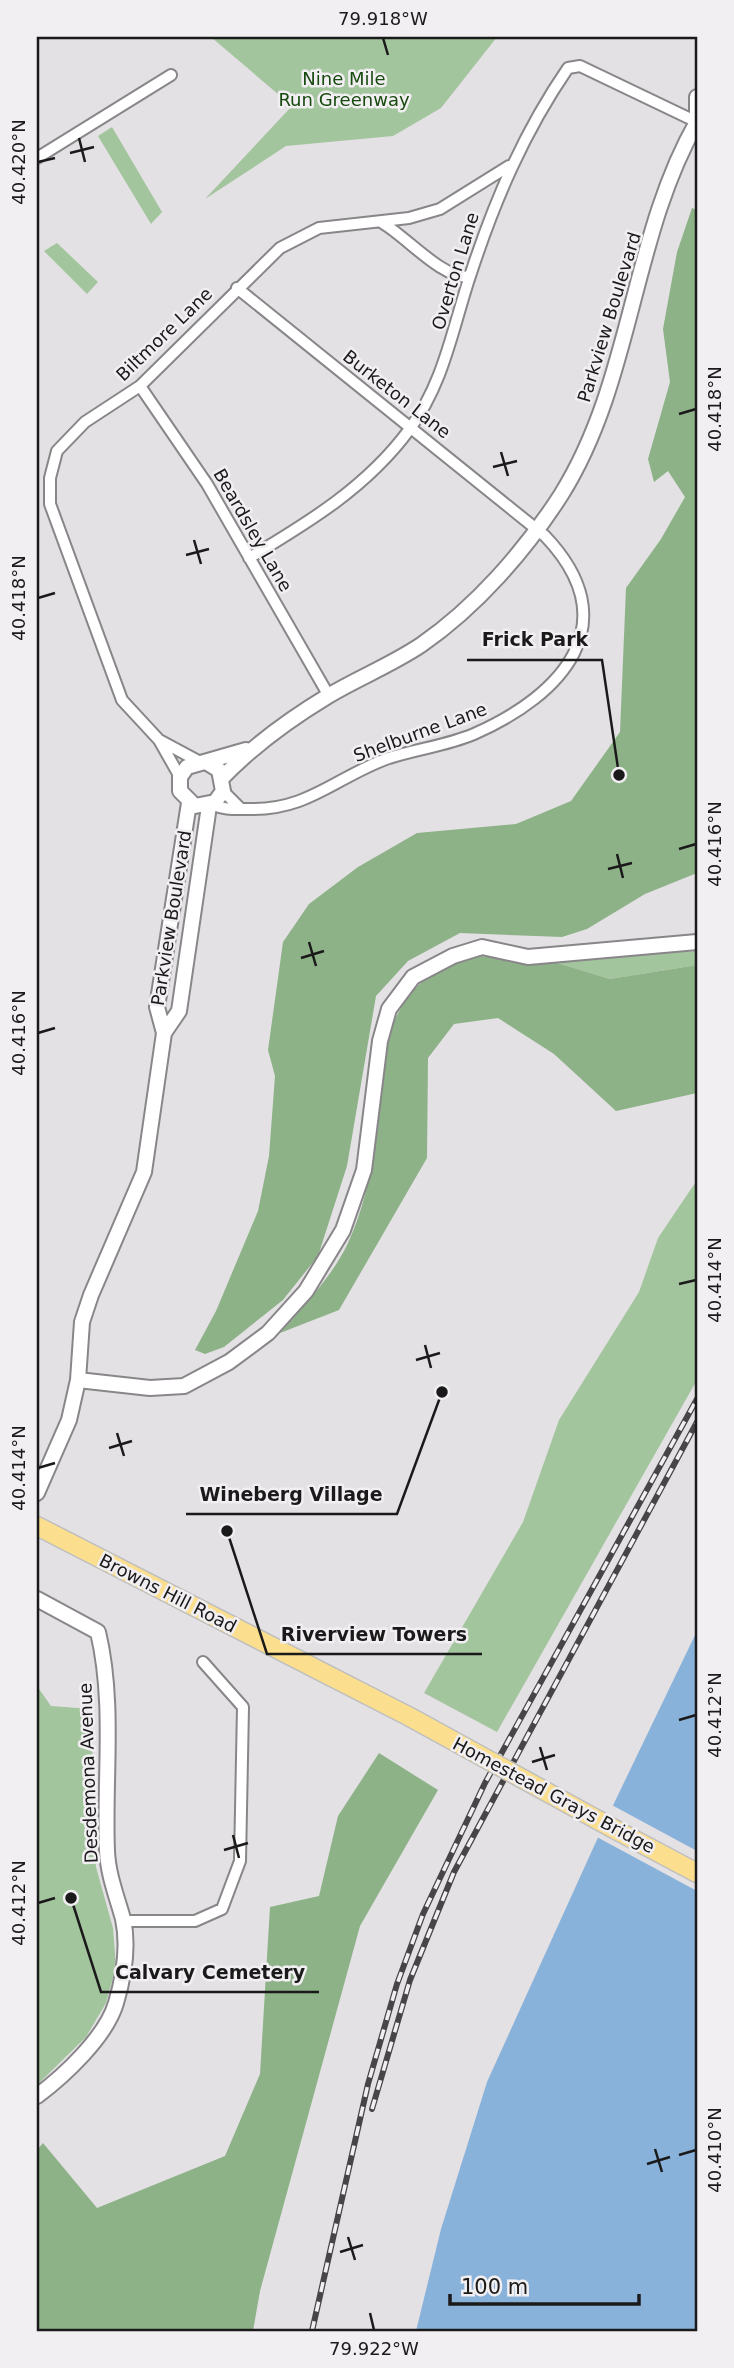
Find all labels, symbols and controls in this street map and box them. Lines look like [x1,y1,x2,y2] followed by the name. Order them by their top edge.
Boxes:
[338,8,428,29] text: 79.918°W
[278,68,410,110] park label: Nine Mile Run Greenway
[8,119,29,205] text: 40.420°N
[427,210,483,332] street label: Overton Lane
[573,229,645,405] street label: Parkview Boulevard
[112,283,216,385] street label: Biltmore Lane
[339,345,455,443] street label: Burketon Lane
[704,366,725,452] text: 40.418°N
[209,465,297,595] street label: Beardsley Lane
[8,555,29,641] text: 40.418°N
[467,620,602,660] callout: Frick Park
[482,628,589,650] text: Frick Park
[350,698,490,766] street label: Shelburne Lane
[704,801,725,887] text: 40.416°N
[147,829,195,1007] street label: Parkview Boulevard
[8,990,29,1076] text: 40.416°N
[704,1237,725,1323] text: 40.414°N
[8,1425,29,1511] text: 40.414°N
[186,1474,397,1514] callout: Wineberg Village
[199,1483,383,1505] text: Wineberg Village
[96,1549,240,1637] street label: Browns Hill Road
[267,1614,482,1654] callout: Riverview Towers
[281,1623,467,1645] text: Riverview Towers
[704,1672,725,1758] text: 40.412°N
[74,1682,102,1864] street label: Desdemona Avenue
[449,1733,659,1857] street label: Homestead Grays Bridge
[8,1860,29,1946] text: 40.412°N
[101,1952,319,1992] callout: Calvary Cemetery
[115,1961,306,1983] text: Calvary Cemetery
[704,2107,725,2193] text: 40.410°N
[450,2263,640,2307] scale bar
[461,2275,528,2299] text: 100 m
[329,2338,419,2359] text: 79.922°W

